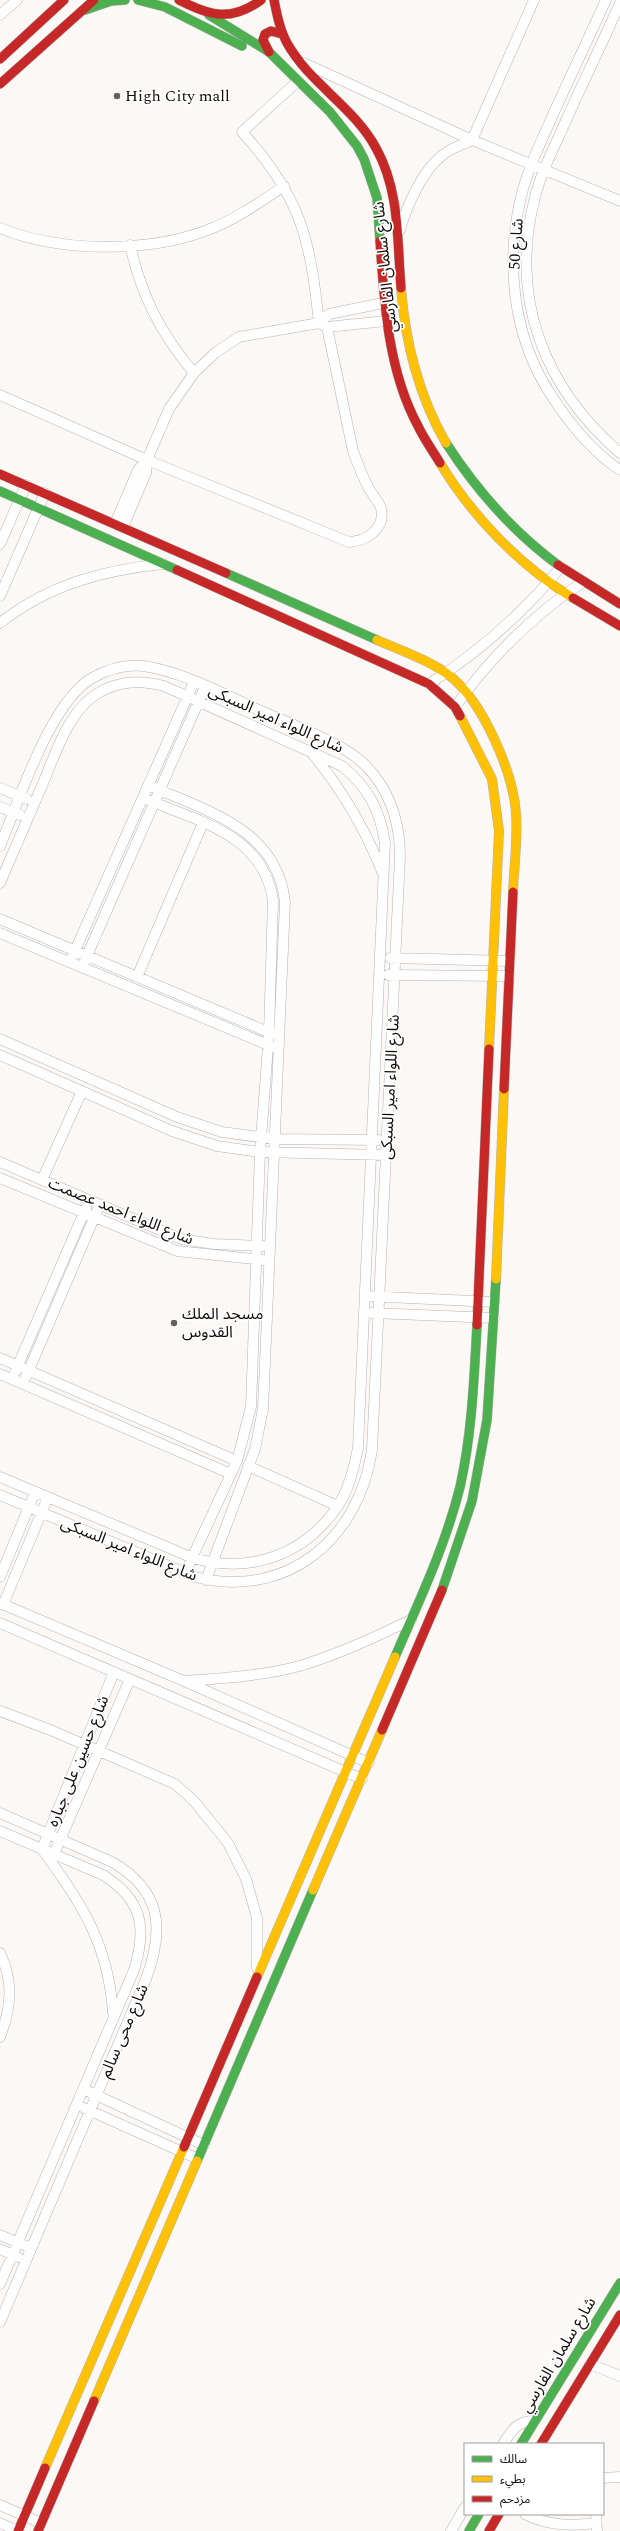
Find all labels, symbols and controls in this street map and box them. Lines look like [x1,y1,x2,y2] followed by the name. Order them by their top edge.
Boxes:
[125,84,230,108] place label: High City mall
[112,91,122,101] marker: High City mall
[366,200,404,334] street label: شارع سلمان الفارسي
[502,218,530,270] street label: شارع 50
[205,678,347,760] street label: شارع اللواء امير السبكى
[374,1014,406,1160] street label: شارع اللواء امير السبكى
[45,1171,197,1251] street label: شارع اللواء احمد عصمت
[182,1302,263,1344] place label: مسجد الملك القدوس
[169,1318,179,1328] marker: مسجد الملك القدوس
[57,1511,201,1587] street label: شارع اللواء امير السبكى
[41,1692,115,1830] street label: شارع حسين على جباره
[93,1980,155,2082] street label: شارع محى سالم
[514,2292,602,2418] street label: شارع سلمان الفارسي
[464,2443,604,2515] legend
[500,2450,527,2469] text: سالك
[500,2470,526,2489] text: بطيء
[500,2490,530,2509] text: مزدحم

